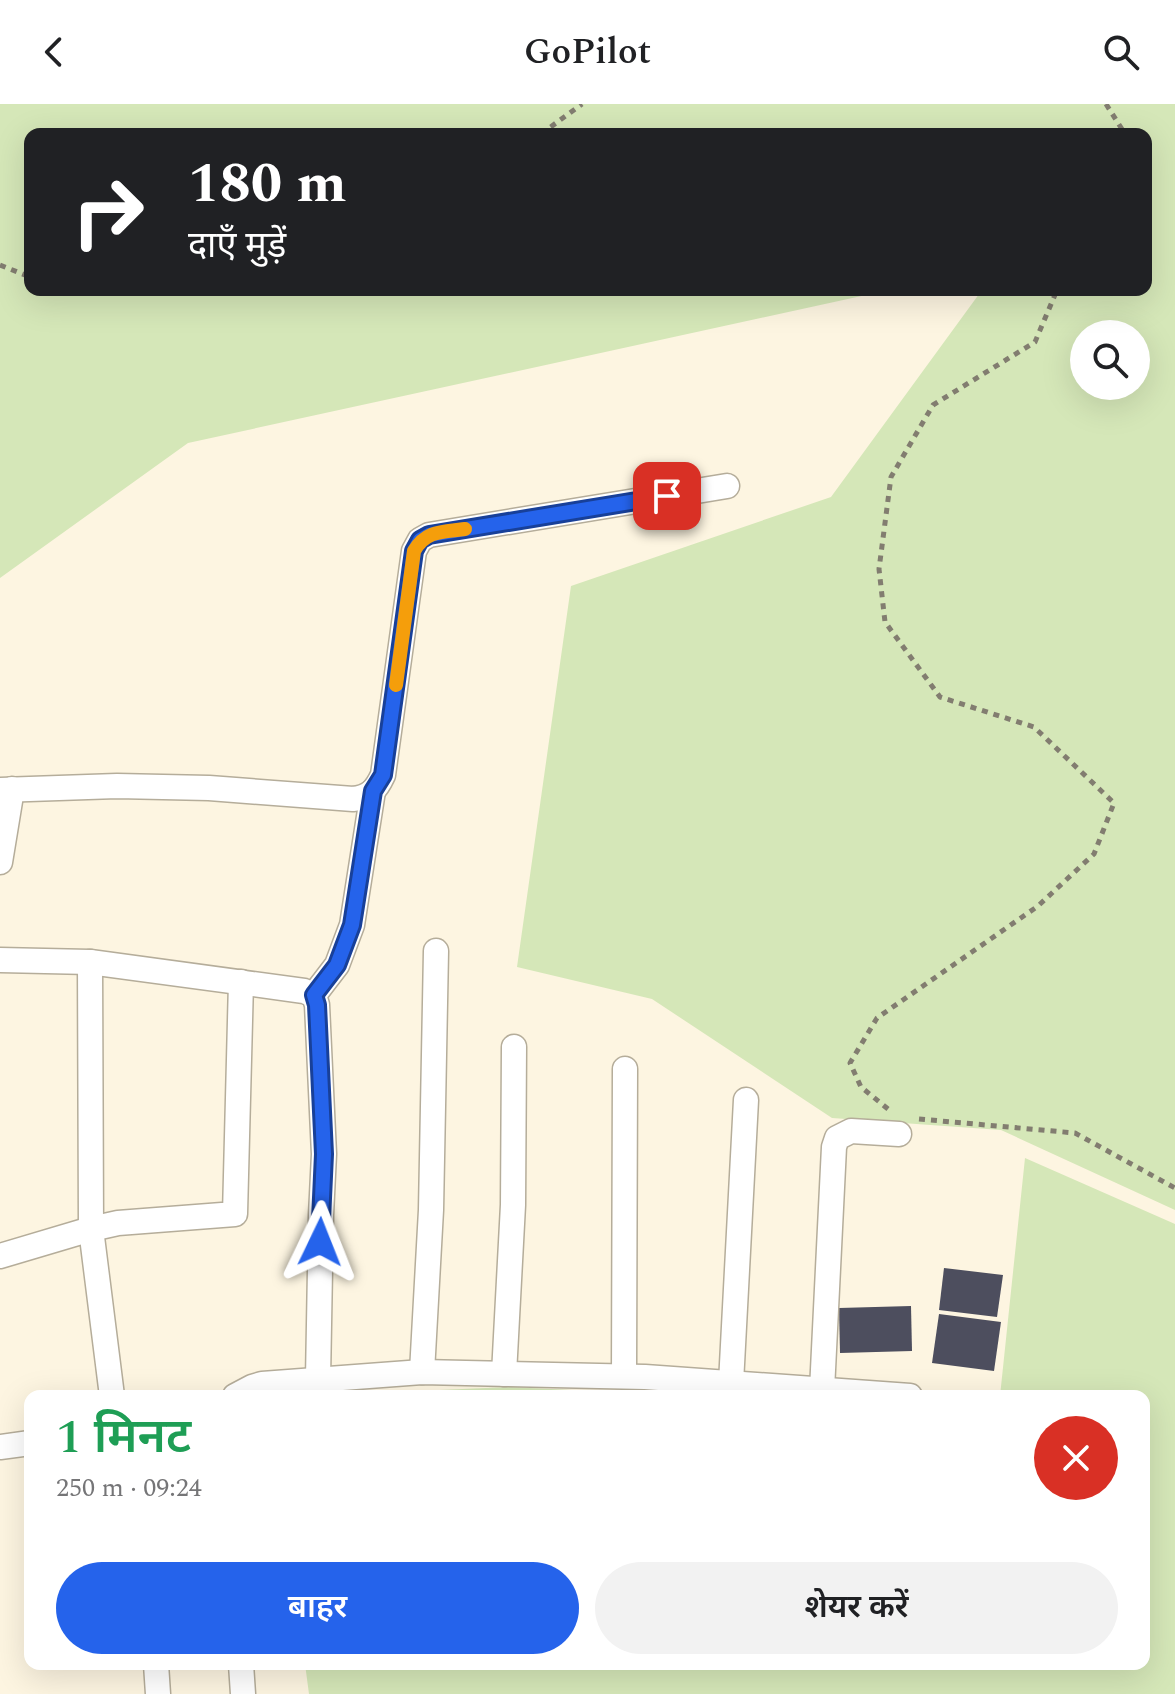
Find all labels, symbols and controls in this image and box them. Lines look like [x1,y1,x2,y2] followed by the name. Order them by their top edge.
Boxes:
[524,25,651,80] text: GoPilot
[32,30,76,74] icon: back
[1099,30,1143,74] icon: search
[188,142,347,227] text: 180 m
[56,160,160,264] icon: right
[188,219,286,274] text: दाएँ मुड़ें
[1070,320,1150,400] map controls
[1070,320,1150,400] button: search
[633,462,701,530] pin
[645,474,689,518] icon: arrive
[278,1200,362,1284] position arrow
[56,1401,191,1474] text: 1 मिनट
[1034,1416,1118,1500] button: close
[56,1468,202,1508] text: 250 m · 09:24
[56,1562,579,1654] button: बाहर
[595,1562,1118,1654] button: शेयर करें

